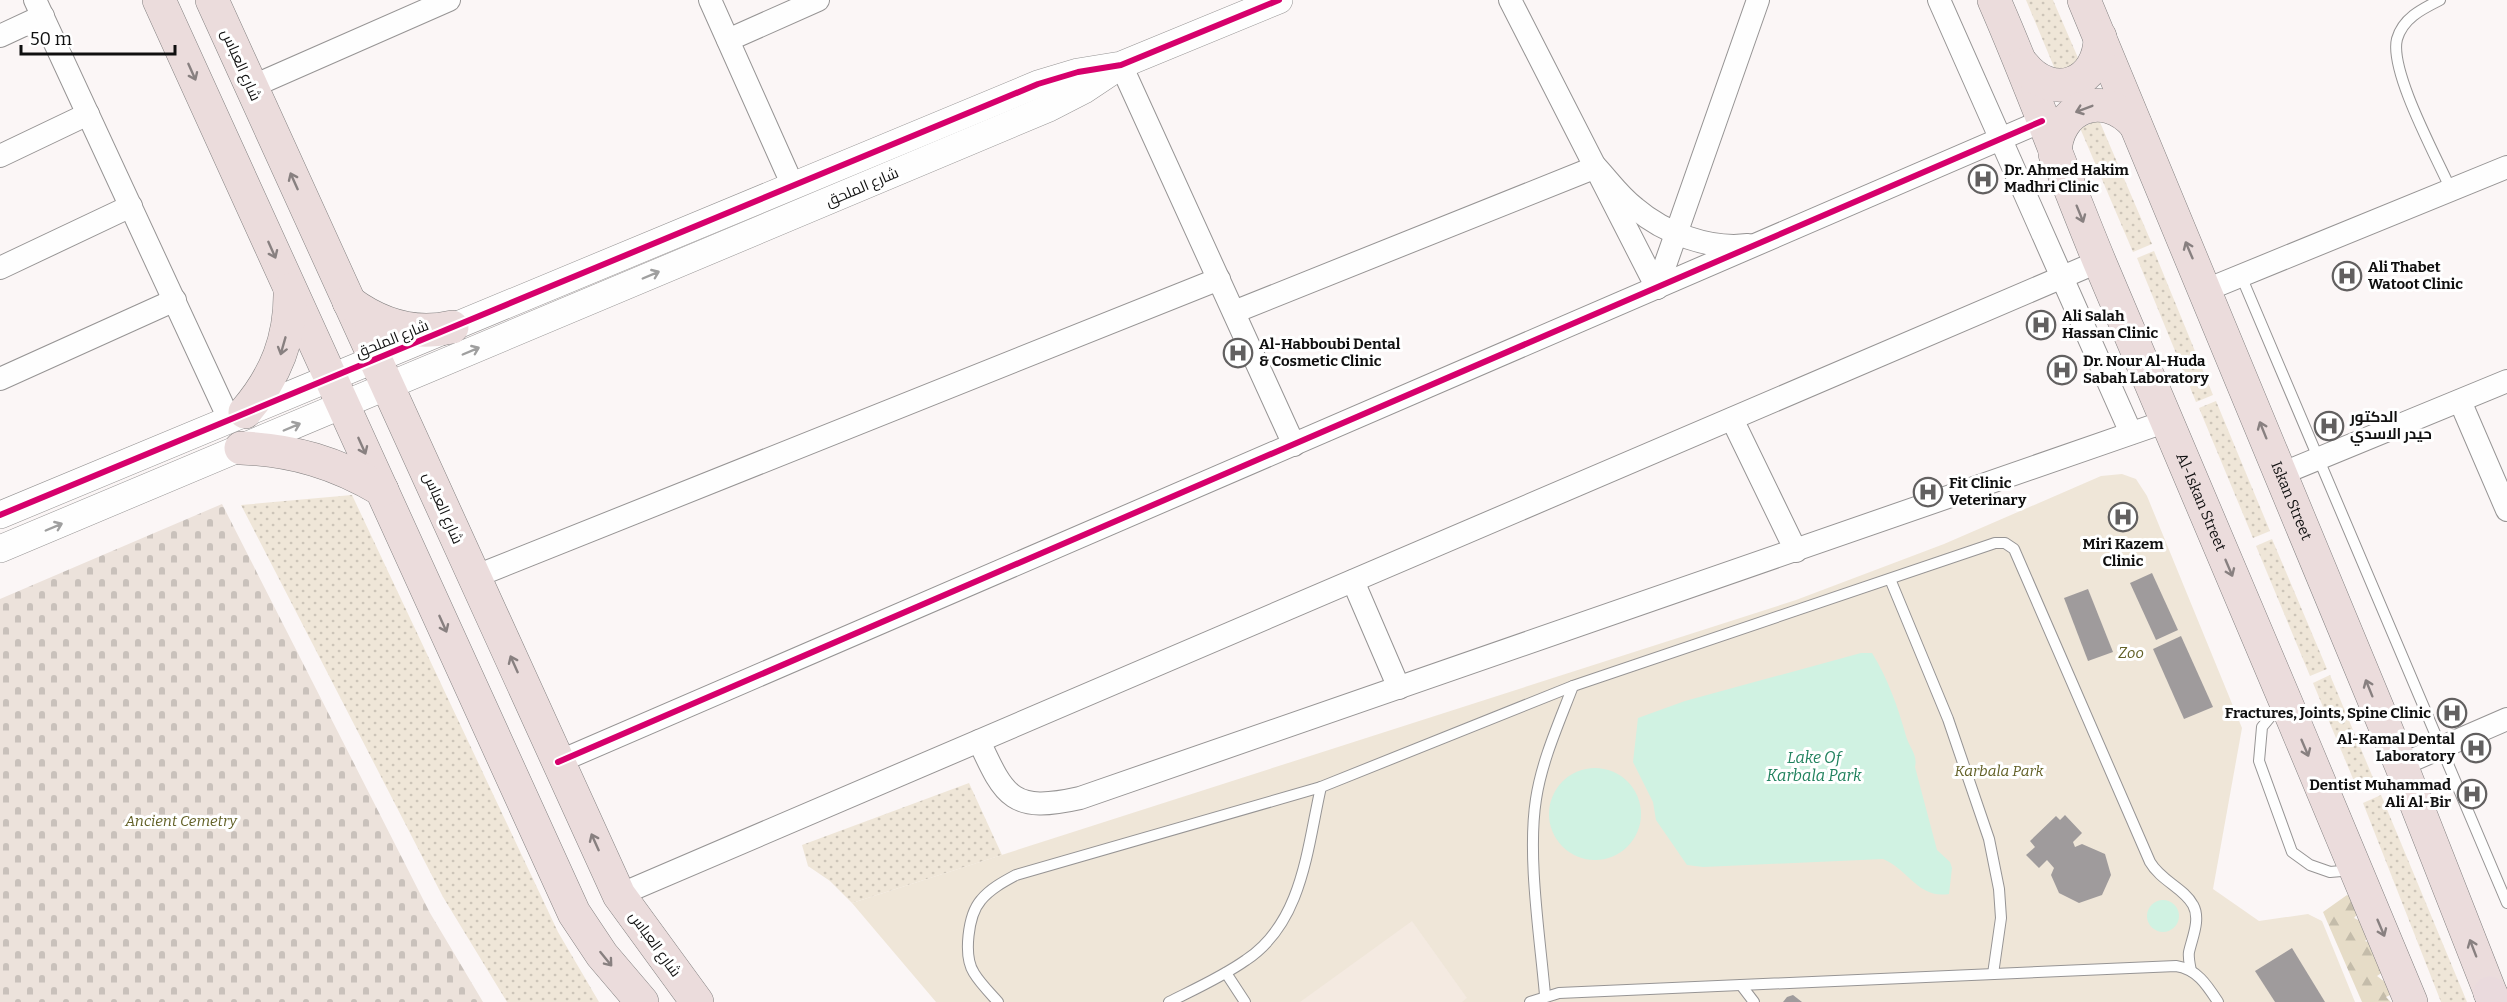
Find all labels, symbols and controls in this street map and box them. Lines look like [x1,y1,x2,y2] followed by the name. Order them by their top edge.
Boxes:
[21,18,176,56] scale bar
[215,26,265,105] street label: شارع العباس
[30,28,72,50] text: 50 m
[186,63,198,81] one-way arrow
[2075,104,2094,115] one-way arrow
[2004,161,2130,196] place label: Dr. Ahmed Hakim Madhri Clinic
[1967,163,1999,195] hospital icon: Dr. Ahmed Hakim Madhri Clinic
[823,164,902,212] street label: شارع الملحق
[288,172,299,190] one-way arrow
[2075,205,2086,223] one-way arrow
[267,240,279,258] one-way arrow
[2183,241,2194,260] one-way arrow
[2368,258,2463,293] place label: Ali Thabet Watoot Clinic
[2331,260,2363,292] hospital icon: Ali Thabet Watoot Clinic
[641,269,660,280] one-way arrow
[2062,307,2159,342] place label: Ali Salah Hassan Clinic
[2025,309,2057,341] hospital icon: Ali Salah Hassan Clinic
[353,316,432,364] street label: شارع الملحق
[1259,335,1401,370] place label: Al-Habboubi Dental & Cosmetic Clinic
[277,336,288,355] one-way arrow
[1222,337,1254,369] hospital icon: Al-Habboubi Dental & Cosmetic Clinic
[462,345,480,356] one-way arrow
[2083,352,2209,387] place label: Dr. Nour Al-Huda Sabah Laboratory
[2046,354,2078,386] hospital icon: Dr. Nour Al-Huda Sabah Laboratory
[2349,408,2432,446] place label: الدكتور حيدر الاسدي
[2313,410,2345,442] hospital icon: الدكتور حيدر الاسدي
[282,421,300,432] one-way arrow
[2257,422,2268,440] one-way arrow
[357,437,368,455] one-way arrow
[2172,450,2230,554] street label: Al-Iskan Street
[2267,459,2316,543] street label: Iskan Street
[417,469,467,548] street label: شارع العباس
[1949,474,2027,509] place label: Fit Clinic Veterinary
[1912,476,1944,508] hospital icon: Fit Clinic Veterinary
[2107,501,2139,533] hospital icon: Miri Kazem Clinic
[44,521,63,532] one-way arrow
[2082,535,2164,570] place label: Miri Kazem Clinic
[2224,559,2235,577] one-way arrow
[437,614,449,632] one-way arrow
[2118,644,2144,662] park label: Zoo
[508,656,519,674] one-way arrow
[2363,680,2374,698] one-way arrow
[2436,697,2468,729] hospital icon: Fractures, Joints, Spine Clinic
[2225,704,2431,722] place label: Fractures, Joints, Spine Clinic
[2337,730,2456,765] place label: Al-Kamal Dental Laboratory
[2460,732,2492,764] hospital icon: Al-Kamal Dental Laboratory
[2300,738,2311,757] one-way arrow
[1766,748,1862,785] water label: Lake Of Karbala Park
[1954,762,2044,780] park label: Karbala Park
[2309,776,2451,811] place label: Dentist Muhammad Ali Al-Bir
[2456,778,2488,810] hospital icon: Dentist Muhammad Ali Al-Bir
[124,812,238,830] park label: Ancient Cemetry
[588,833,600,851] one-way arrow
[624,908,685,982] street label: شارع العباس
[2375,918,2387,936] one-way arrow
[2466,939,2477,957] one-way arrow
[599,951,612,967] one-way arrow

